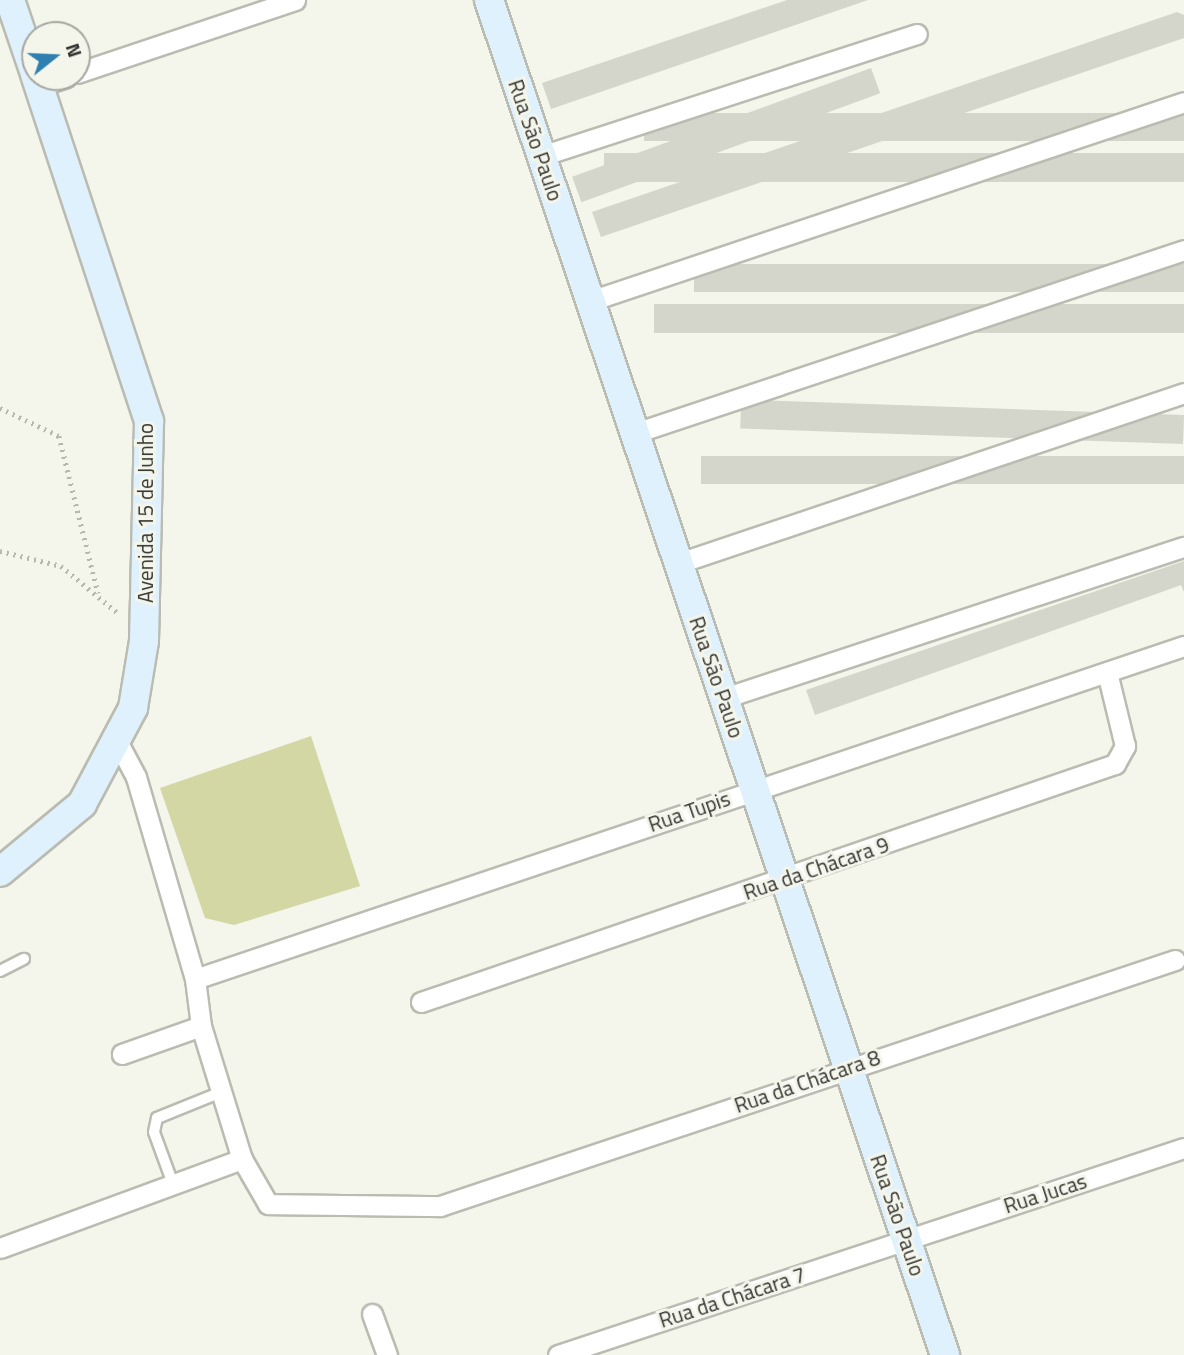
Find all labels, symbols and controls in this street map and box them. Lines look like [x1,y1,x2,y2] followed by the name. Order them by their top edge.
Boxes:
[21,21,91,91] north arrow
[59,39,90,61] text: N
[503,76,569,204] street label: Rua São Paulo
[132,423,158,603] street label: Avenida 15 de Junho
[684,613,750,741] street label: Rua São Paulo
[645,785,733,837] street label: Rua Tupis
[740,831,892,905] street label: Rua da Chácara 9
[731,1044,883,1118] street label: Rua da Chácara 8
[865,1151,931,1279] street label: Rua São Paulo
[1000,1168,1090,1218] street label: Rua Jucas
[656,1261,808,1333] street label: Rua da Chácara 7

